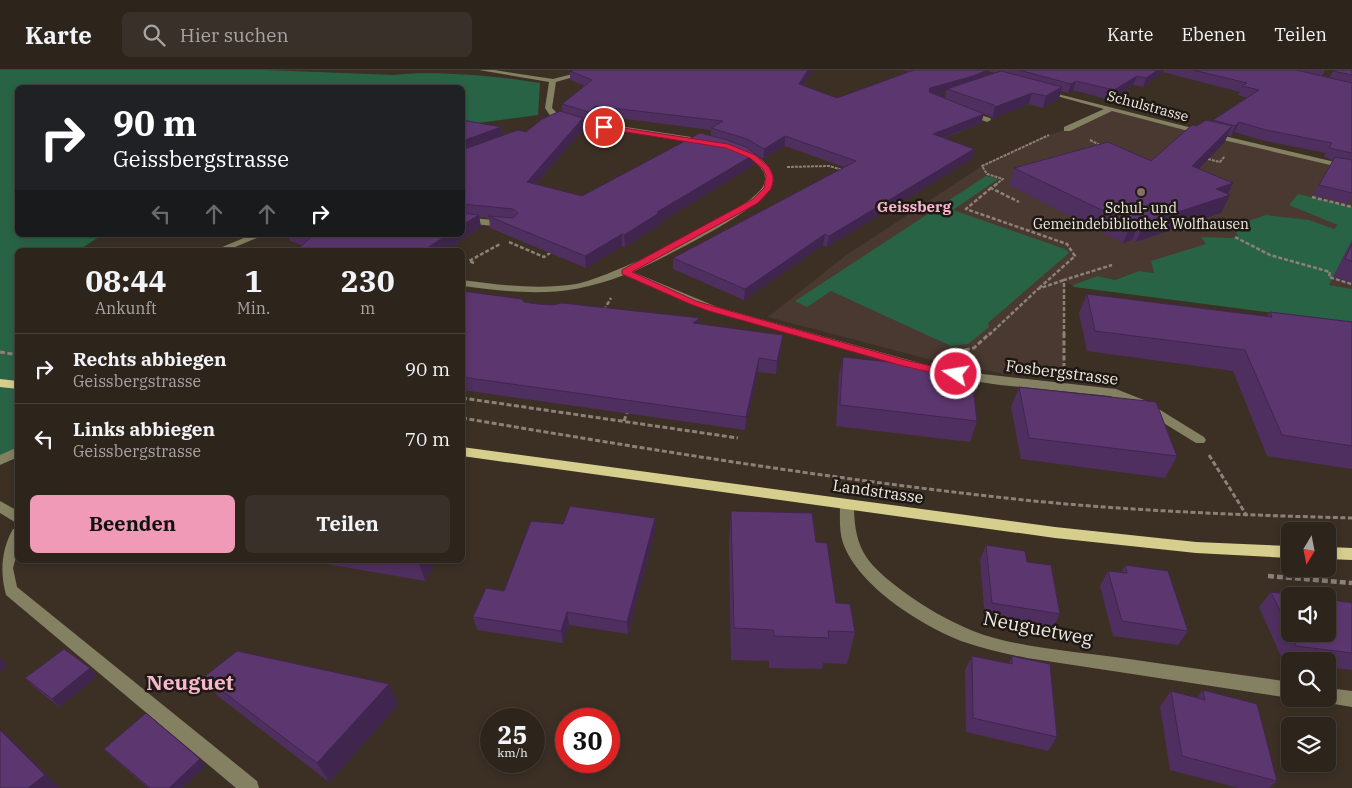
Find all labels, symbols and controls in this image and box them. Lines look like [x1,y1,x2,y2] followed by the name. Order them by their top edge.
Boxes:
[122,12,472,57] search box
[25,19,92,51] text: Karte
[140,21,168,49] icon: search
[180,23,289,47] text: Hier suchen
[1107,23,1153,46] text: Karte
[1181,23,1246,46] text: Ebenen
[1274,23,1327,46] text: Teilen
[1105,86,1191,126] street label: Schulstrasse
[113,100,197,146] text: 90 m
[30,105,95,170] icon: right
[583,106,625,148] pin
[590,113,618,141] icon: arrive
[113,144,289,173] text: Geissbergstrasse
[1135,186,1147,198] marker: Schul- und Gemeindebibliothek Wolfhausen
[877,197,951,216] district label: Geissberg
[1033,199,1249,233] place label: Schul- und Gemeindebibliothek Wolfhausen
[147,200,175,228] icon: left
[200,200,228,228] icon: ahead
[253,200,281,228] icon: ahead
[306,200,334,228] icon: right
[85,261,166,300] text: 08:44
[245,261,263,300] text: 1
[341,261,395,300] text: 230
[95,298,157,318] text: Ankunft
[237,298,270,318] text: Min.
[360,298,375,318] text: m
[73,347,227,371] text: Rechts abbiegen
[929,347,981,399] position arrow
[30,355,58,383] icon: right
[1004,355,1120,389] street label: Fosbergstrasse
[405,357,450,381] text: 90 m
[73,371,201,391] text: Geissbergstrasse
[73,417,215,441] text: Links abbiegen
[30,425,58,453] icon: left
[405,427,450,451] text: 70 m
[73,441,201,461] text: Geissbergstrasse
[831,475,925,507] street label: Landstrasse
[30,495,235,553] button: Beenden
[245,495,450,553] button: Teilen
[1281,522,1336,578] north arrow
[1281,522,1336,772] map controls
[1281,587,1336,642] button: sound
[981,606,1095,650] street label: Neuguetweg
[1281,652,1336,707] button: search
[146,668,234,696] district label: Neuguet
[555,708,620,773] speed limit sign: 30
[1281,717,1336,772] button: layers
[497,718,528,751] text: 25
[497,745,528,760] text: km/h

